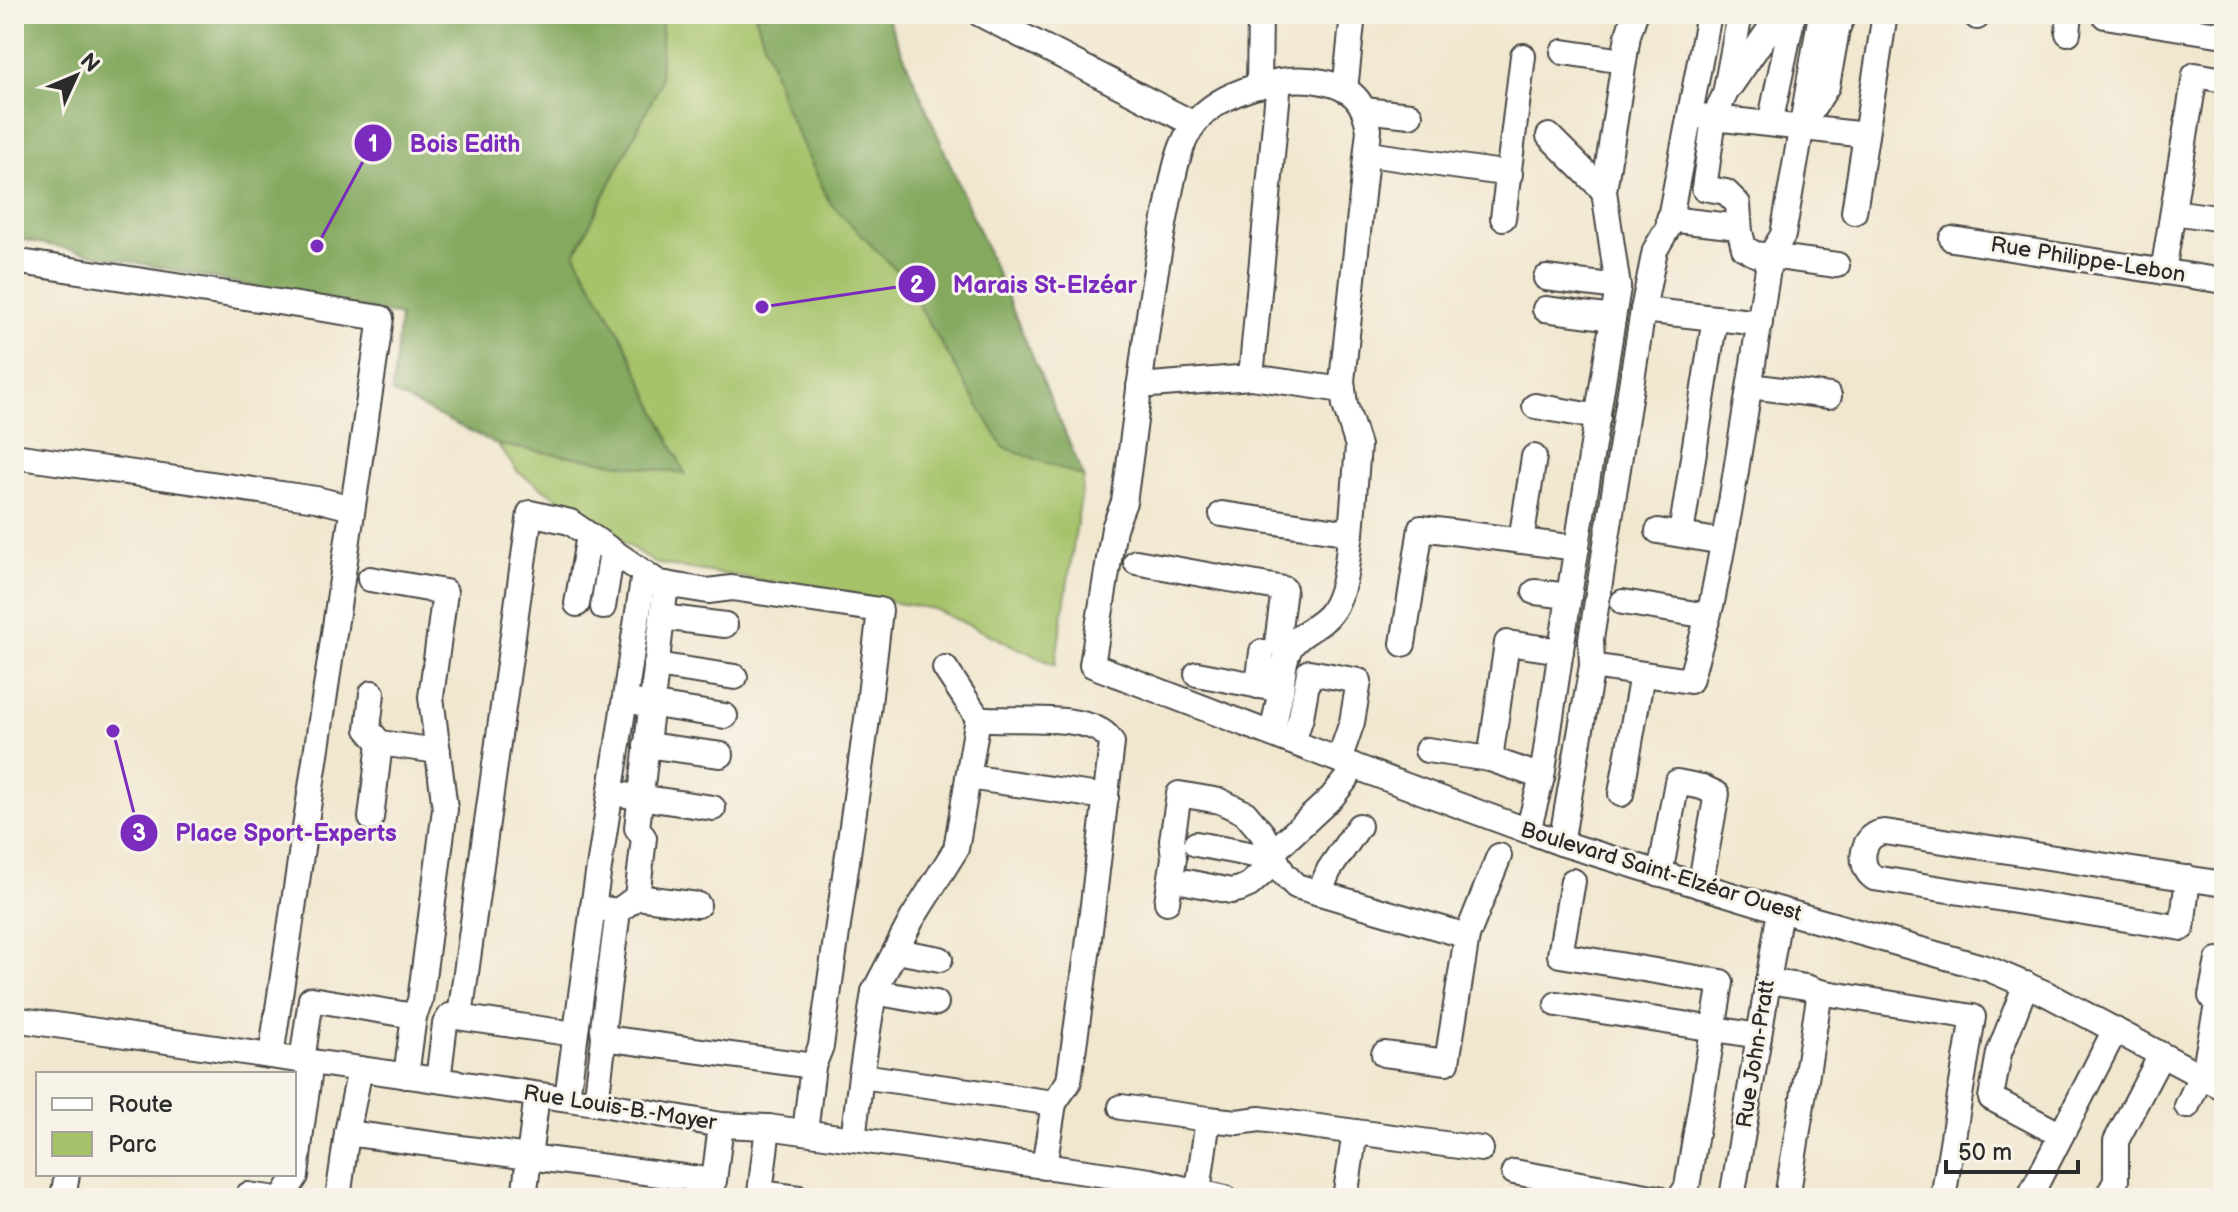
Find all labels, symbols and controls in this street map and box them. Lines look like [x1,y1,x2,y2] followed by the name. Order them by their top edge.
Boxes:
[36,36,116,116] north arrow
[74,48,105,78] text: N
[353,119,536,167] callout: Bois Edith
[368,130,378,159] text: 1
[410,130,520,159] text: Bois Edith
[1989,231,2187,289] street label: Rue Philippe-Lebon
[897,260,1153,308] callout: Marais St-Elzéar
[910,271,925,300] text: 2
[953,271,1138,300] text: Marais St-Elzéar
[119,809,412,857] callout: Place Sport-Experts
[1517,816,1805,928] street label: Boulevard Saint-Elzéar Ouest
[132,819,146,848] text: 3
[175,819,397,848] text: Place Sport-Experts
[1731,978,1781,1130] street label: Rue John-Pratt
[36,1072,296,1176] legend
[521,1079,720,1137] street label: Rue Louis-B.-Mayer
[108,1090,173,1119] text: Route
[1946,1124,2078,1174] scale bar
[108,1130,157,1159] text: Parc
[1958,1138,2012,1167] text: 50 m

